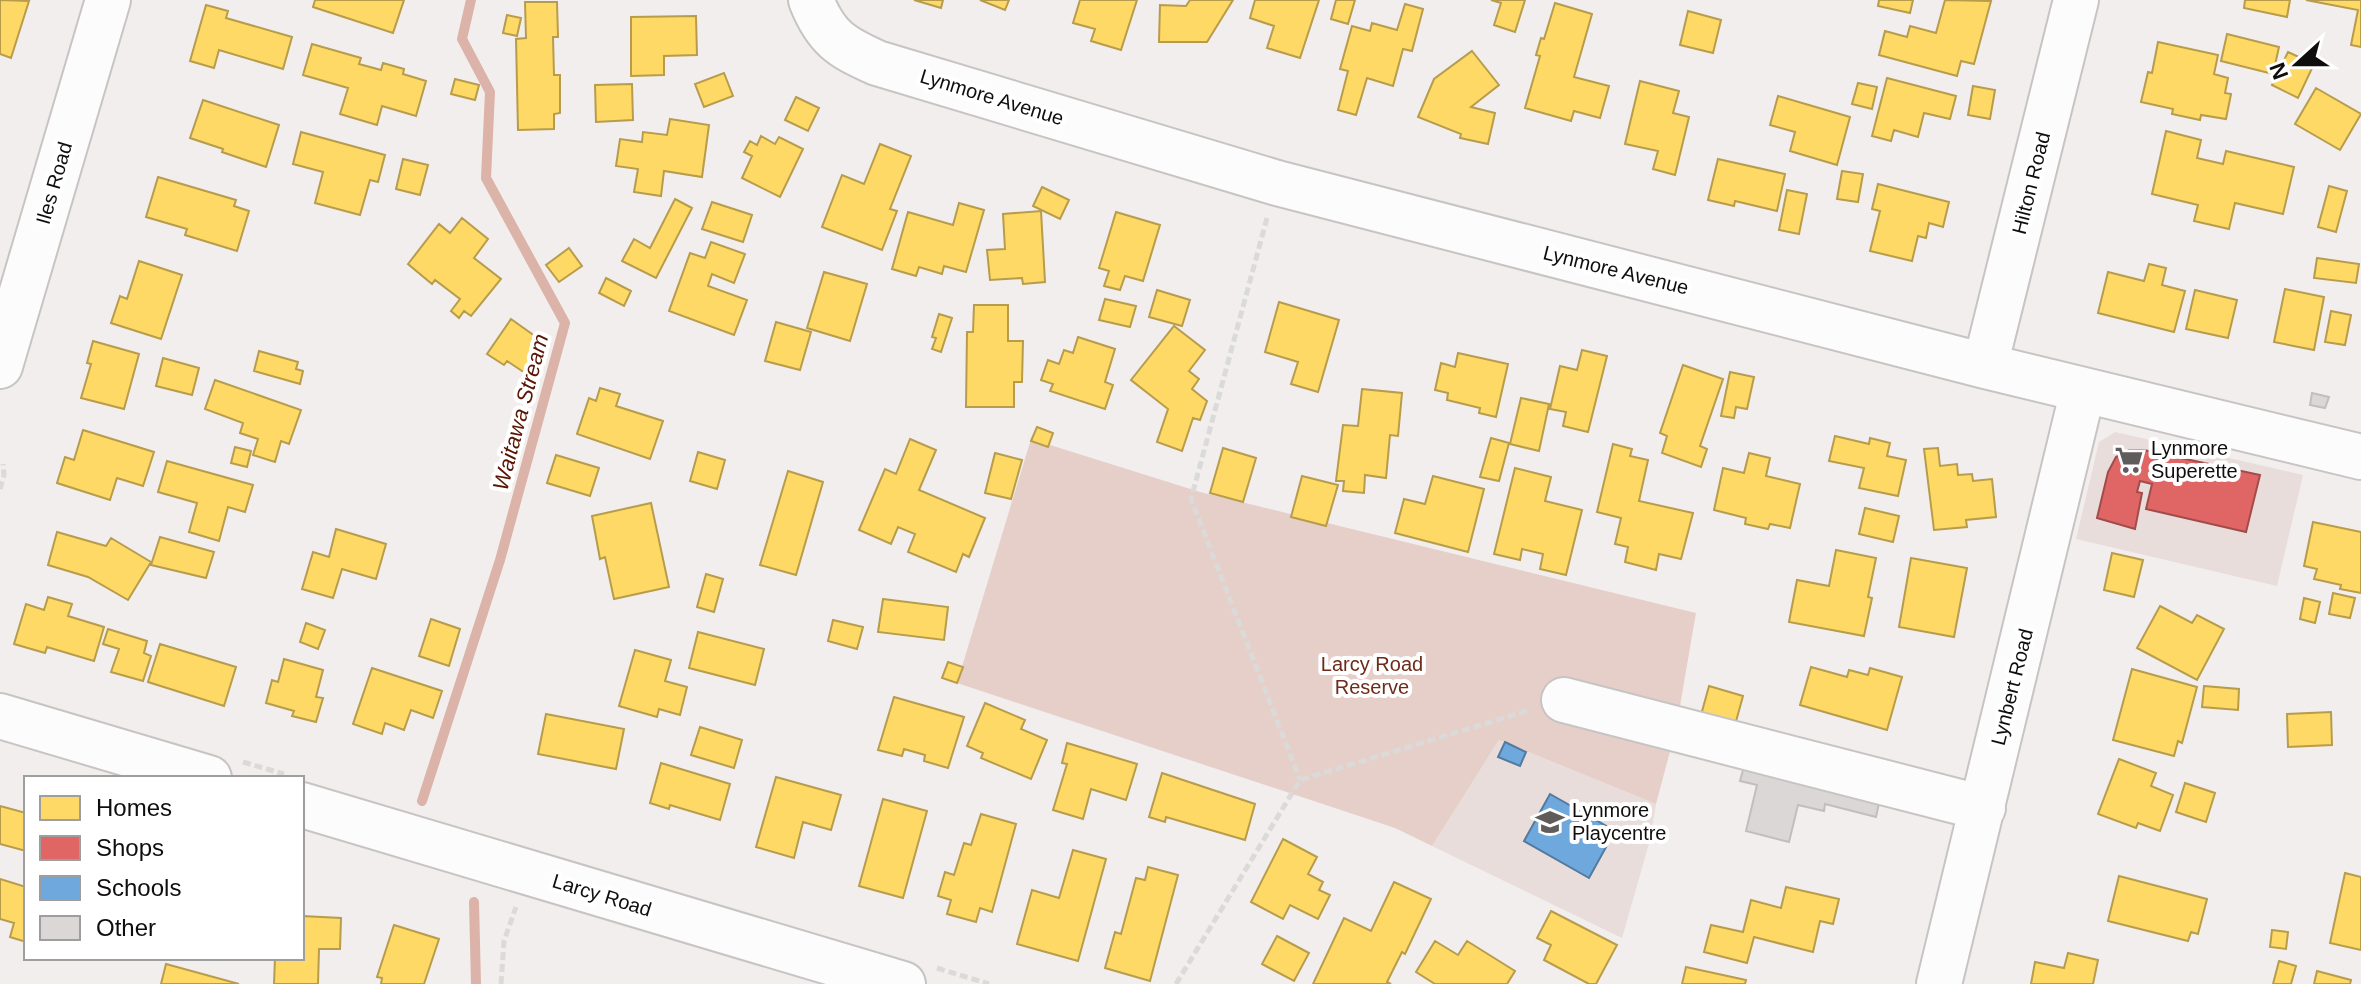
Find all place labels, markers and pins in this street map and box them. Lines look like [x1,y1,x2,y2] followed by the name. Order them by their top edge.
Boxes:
[2151,437,2238,482] place label: Lynmore Superette
[2114,445,2144,475] supermarket icon: Lynmore Superette
[1572,799,1667,844] place label: Lynmore Playcentre
[1535,807,1565,837] school or university icon: Lynmore Playcentre

